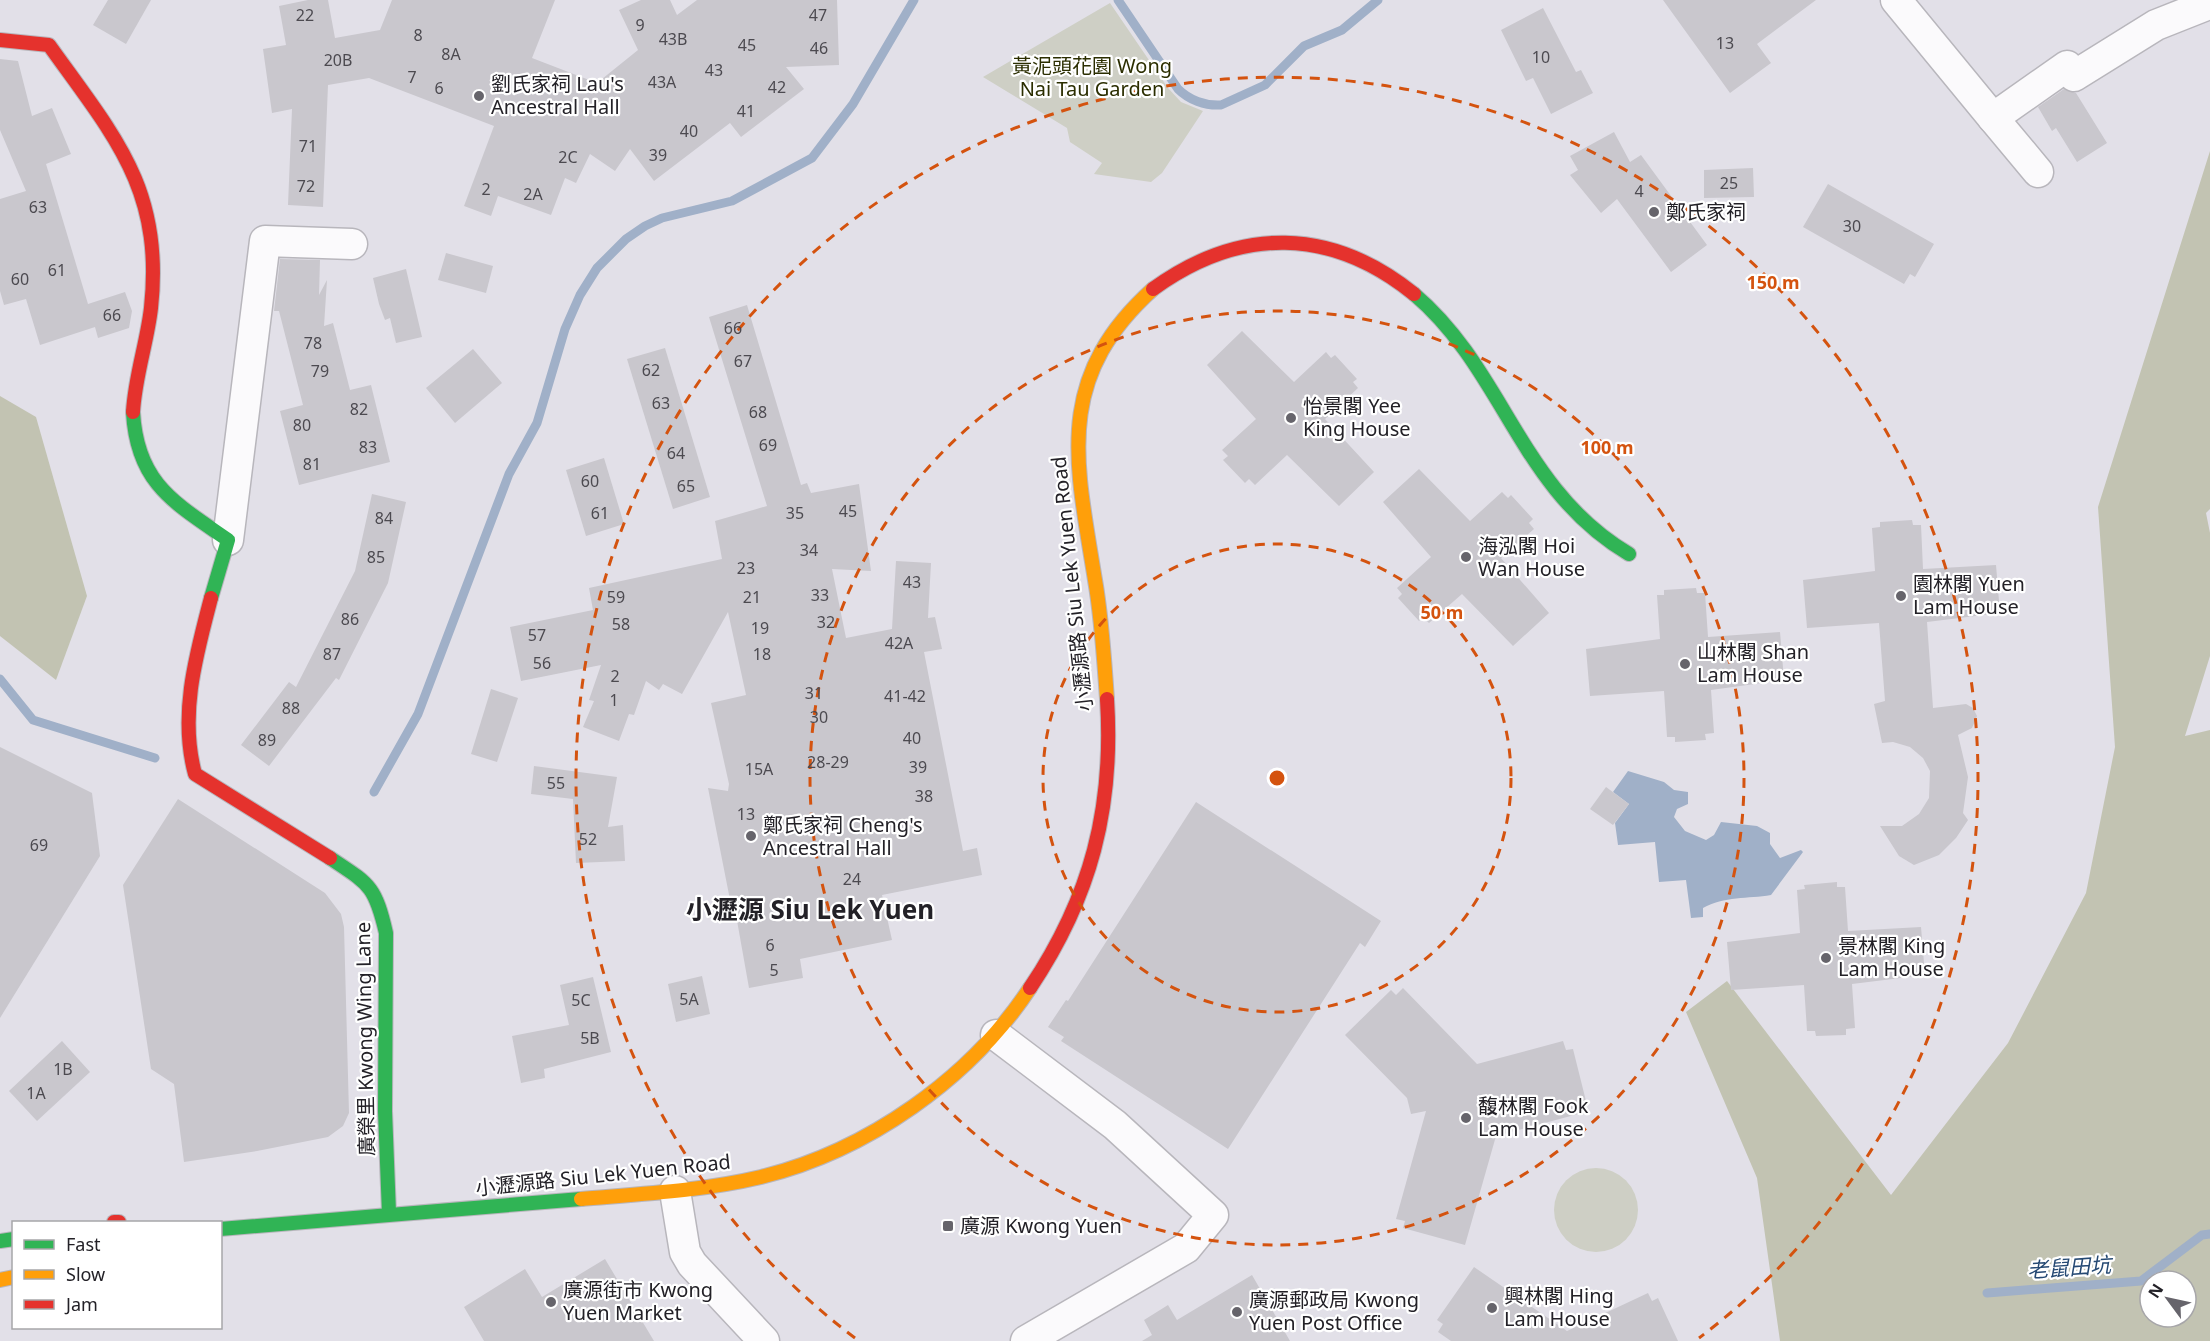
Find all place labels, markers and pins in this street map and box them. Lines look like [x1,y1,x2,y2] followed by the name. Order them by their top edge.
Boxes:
[491,70,624,120] place label: 劉氏家祠 Lau's Ancestral Hall
[472,89,486,103] marker: 劉氏家祠 Lau's Ancestral Hall
[1666,198,1746,225] place label: 鄭氏家祠
[1647,205,1661,219] marker: 鄭氏家祠
[1303,392,1411,442] place label: 怡景閣 Yee King House
[1284,411,1298,425] marker: 怡景閣 Yee King House
[1478,532,1585,582] place label: 海泓閣 Hoi Wan House
[1459,550,1473,564] marker: 海泓閣 Hoi Wan House
[1913,570,2025,620] place label: 園林閣 Yuen Lam House
[1894,589,1908,603] marker: 園林閣 Yuen Lam House
[1697,638,1809,688] place label: 山林閣 Shan Lam House
[1678,657,1692,671] marker: 山林閣 Shan Lam House
[1267,768,1287,788] centre of rings
[763,811,923,861] place label: 鄭氏家祠 Cheng's Ancestral Hall
[744,829,758,843] marker: 鄭氏家祠 Cheng's Ancestral Hall
[1838,932,1945,982] place label: 景林閣 King Lam House
[1819,951,1833,965] marker: 景林閣 King Lam House
[1478,1092,1589,1142] place label: 馥林閣 Fook Lam House
[1459,1111,1473,1125] marker: 馥林閣 Fook Lam House
[960,1212,1122,1239] place label: 廣源 Kwong Yuen
[941,1219,955,1233] marker: 廣源 Kwong Yuen
[563,1276,713,1326] place label: 廣源街市 Kwong Yuen Market
[1504,1282,1614,1332] place label: 興林閣 Hing Lam House
[1249,1286,1419,1336] place label: 廣源郵政局 Kwong Yuen Post Office
[544,1295,558,1309] marker: 廣源街市 Kwong Yuen Market
[1485,1301,1499,1315] marker: 興林閣 Hing Lam House
[1230,1305,1244,1319] marker: 廣源郵政局 Kwong Yuen Post Office

